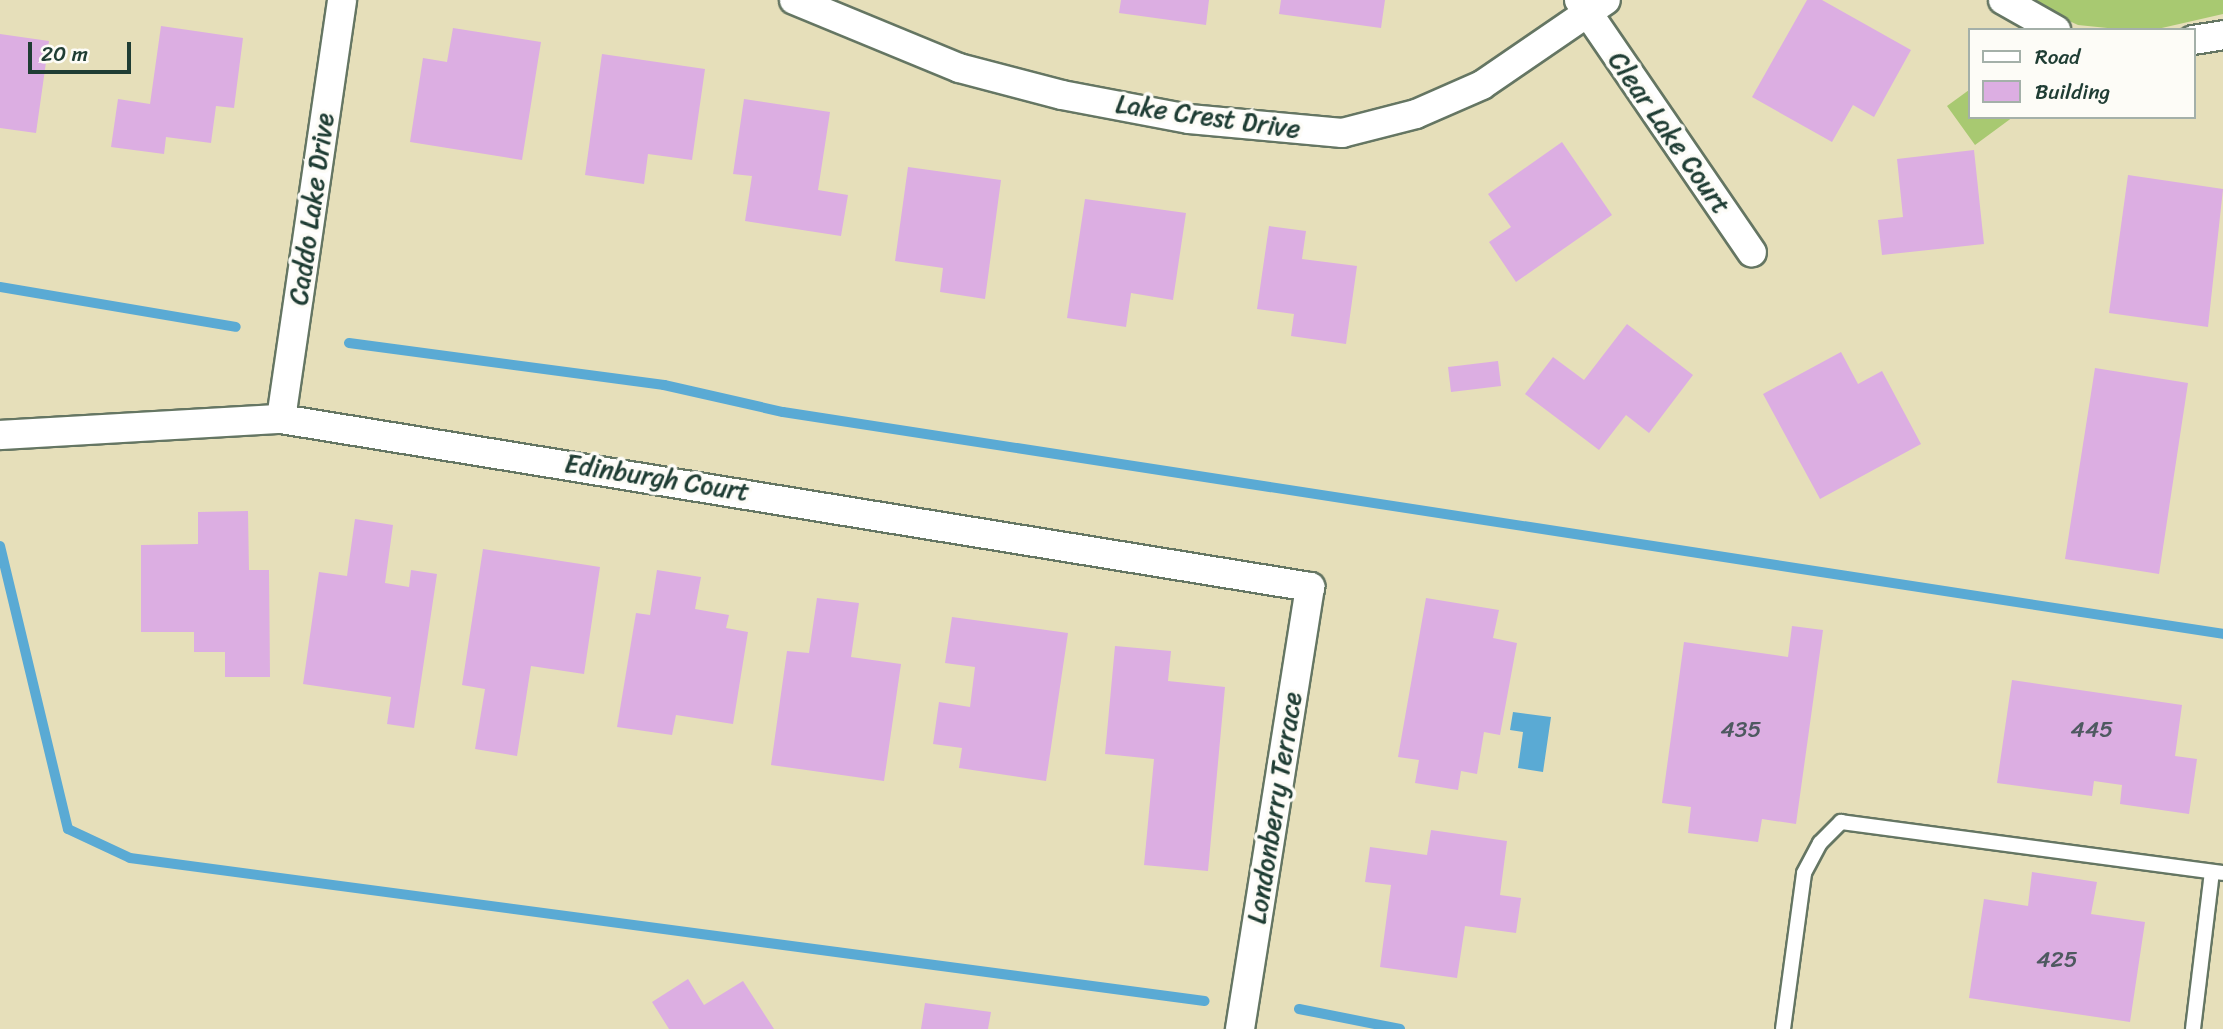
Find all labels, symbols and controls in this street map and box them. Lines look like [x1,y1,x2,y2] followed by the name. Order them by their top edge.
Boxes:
[32,28,135,72] scale bar
[1968,28,2195,119] legend
[41,35,88,73] text: 20 m
[2035,38,2080,76] text: Road
[1601,45,1737,221] street label: Clear Lake Court
[2035,73,2110,111] text: Building
[1113,89,1303,145] street label: Lake Crest Drive
[283,111,341,307] street label: Caddo Lake Drive
[562,448,752,508] street label: Edinburgh Court
[1241,690,1309,926] street label: Londonberry Terrace
[1720,716,1762,744] house number: 435
[2071,716,2113,744] house number: 445
[2036,946,2078,974] house number: 425

